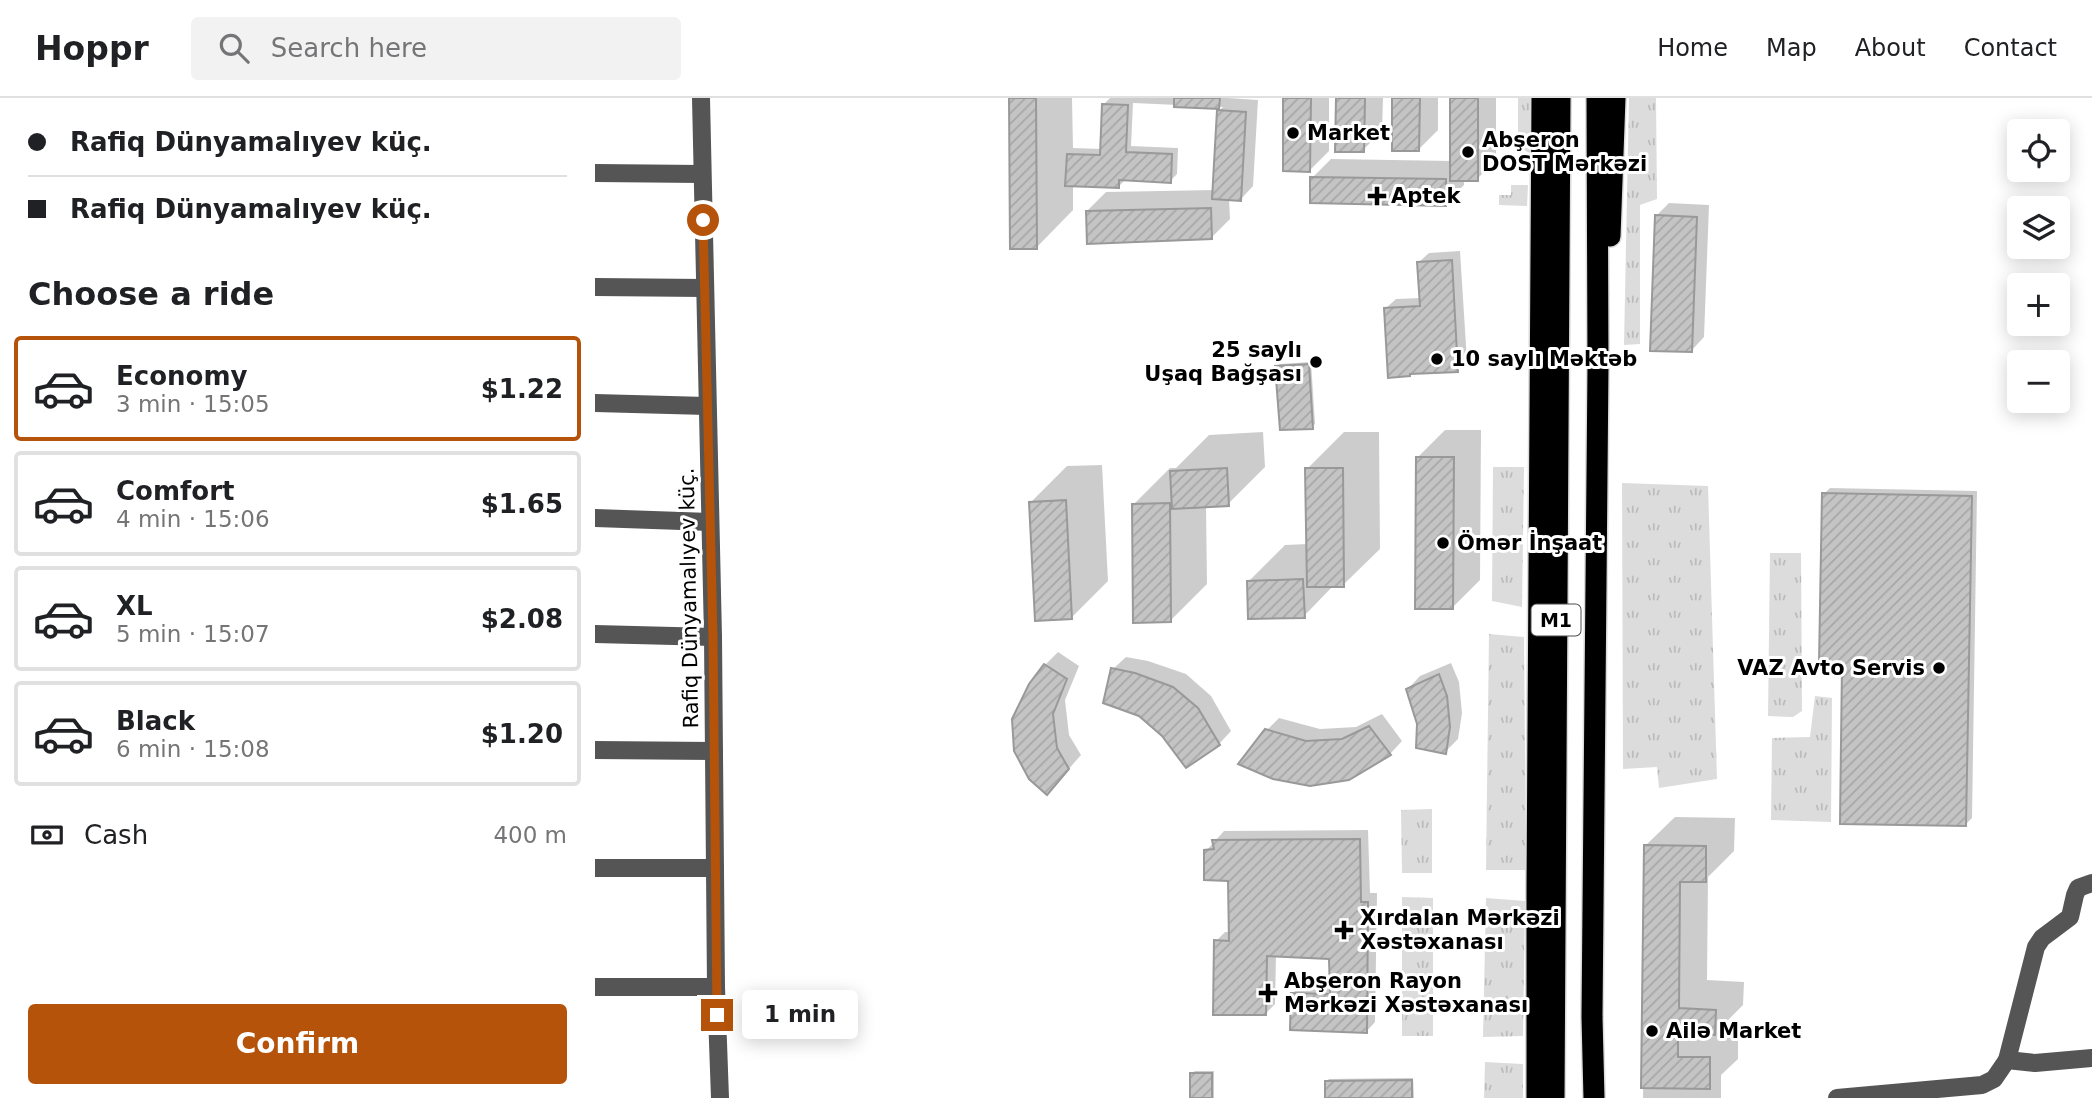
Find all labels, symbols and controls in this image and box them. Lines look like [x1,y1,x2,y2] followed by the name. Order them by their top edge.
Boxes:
[191,17,681,80] search box
[35,29,149,68] text: Hoppr
[215,29,253,67] icon: search
[271,33,427,63] text: Search here
[1657,34,1728,62] text: Home
[1766,34,1817,62] text: Map
[1855,34,1926,62] text: About
[1964,34,2057,62] text: Contact
[2007,119,2070,413] map controls
[2007,119,2070,182] button: locate
[1307,121,1390,145] place label: Market
[1285,125,1301,141] marker: Market
[70,127,432,157] text: Rafiq Dünyamalıyev küç.
[1482,128,1647,176] place label: Abşeron DOST Mərkəzi
[1460,144,1476,160] marker: Abşeron DOST Mərkəzi
[1391,184,1462,208] place label: Aptek
[1369,188,1385,204] marker: Aptek
[70,194,432,224] text: Rafiq Dünyamalıyev küç.
[2007,196,2070,259] button: layers
[687,204,719,236] route start
[2007,273,2070,336] button: +
[28,275,274,313] text: Choose a ride
[1144,338,1302,386] place label: 25 saylı Uşaq Bağşası
[1451,347,1637,371] place label: 10 saylı Məktəb
[2007,350,2070,413] button: −
[1429,351,1445,367] marker: 10 saylı Məktəb
[1308,354,1324,370] marker: 25 saylı Uşaq Bağşası
[32,357,95,420] icon: car
[116,361,247,391] text: Economy
[481,374,563,404] text: $1.22
[116,391,270,417] text: 3 min · 15:05
[675,467,703,729] street label: Rafiq Dünyamalıyev küç.
[32,472,95,535] icon: car
[116,476,234,506] text: Comfort
[481,489,563,519] text: $1.65
[116,506,270,532] text: 4 min · 15:06
[1457,530,1602,555] place label: Ömər İnşaat
[1435,535,1451,551] marker: Ömər İnşaat
[32,587,95,650] icon: car
[116,591,153,621] text: XL
[481,604,563,634] text: $2.08
[1531,604,1581,636] road number: M1
[116,621,270,647] text: 5 min · 15:07
[1737,656,1925,680] place label: VAZ Avto Servis
[1931,660,1947,676] marker: VAZ Avto Servis
[32,702,95,765] icon: car
[116,706,195,736] text: Black
[481,719,563,749] text: $1.20
[116,736,270,762] text: 6 min · 15:08
[28,816,66,854] icon: cash
[84,820,148,850] text: Cash
[493,822,567,848] text: 400 m
[1360,906,1560,954] place label: Xırdalan Mərkəzi Xəstəxanası
[1334,920,1354,940] marker: Xırdalan Mərkəzi Xəstəxanası
[1284,969,1528,1017] place label: Abşeron Rayon Mərkəzi Xəstəxanası
[1258,983,1278,1003] marker: Abşeron Rayon Mərkəzi Xəstəxanası
[741,990,857,1040] callout: 1 min
[701,999,733,1031] route end
[764,1001,836,1027] text: 1 min
[28,1004,567,1084] button: Confirm
[1666,1019,1801,1043] place label: Ailə Market
[1644,1023,1660,1039] marker: Ailə Market

